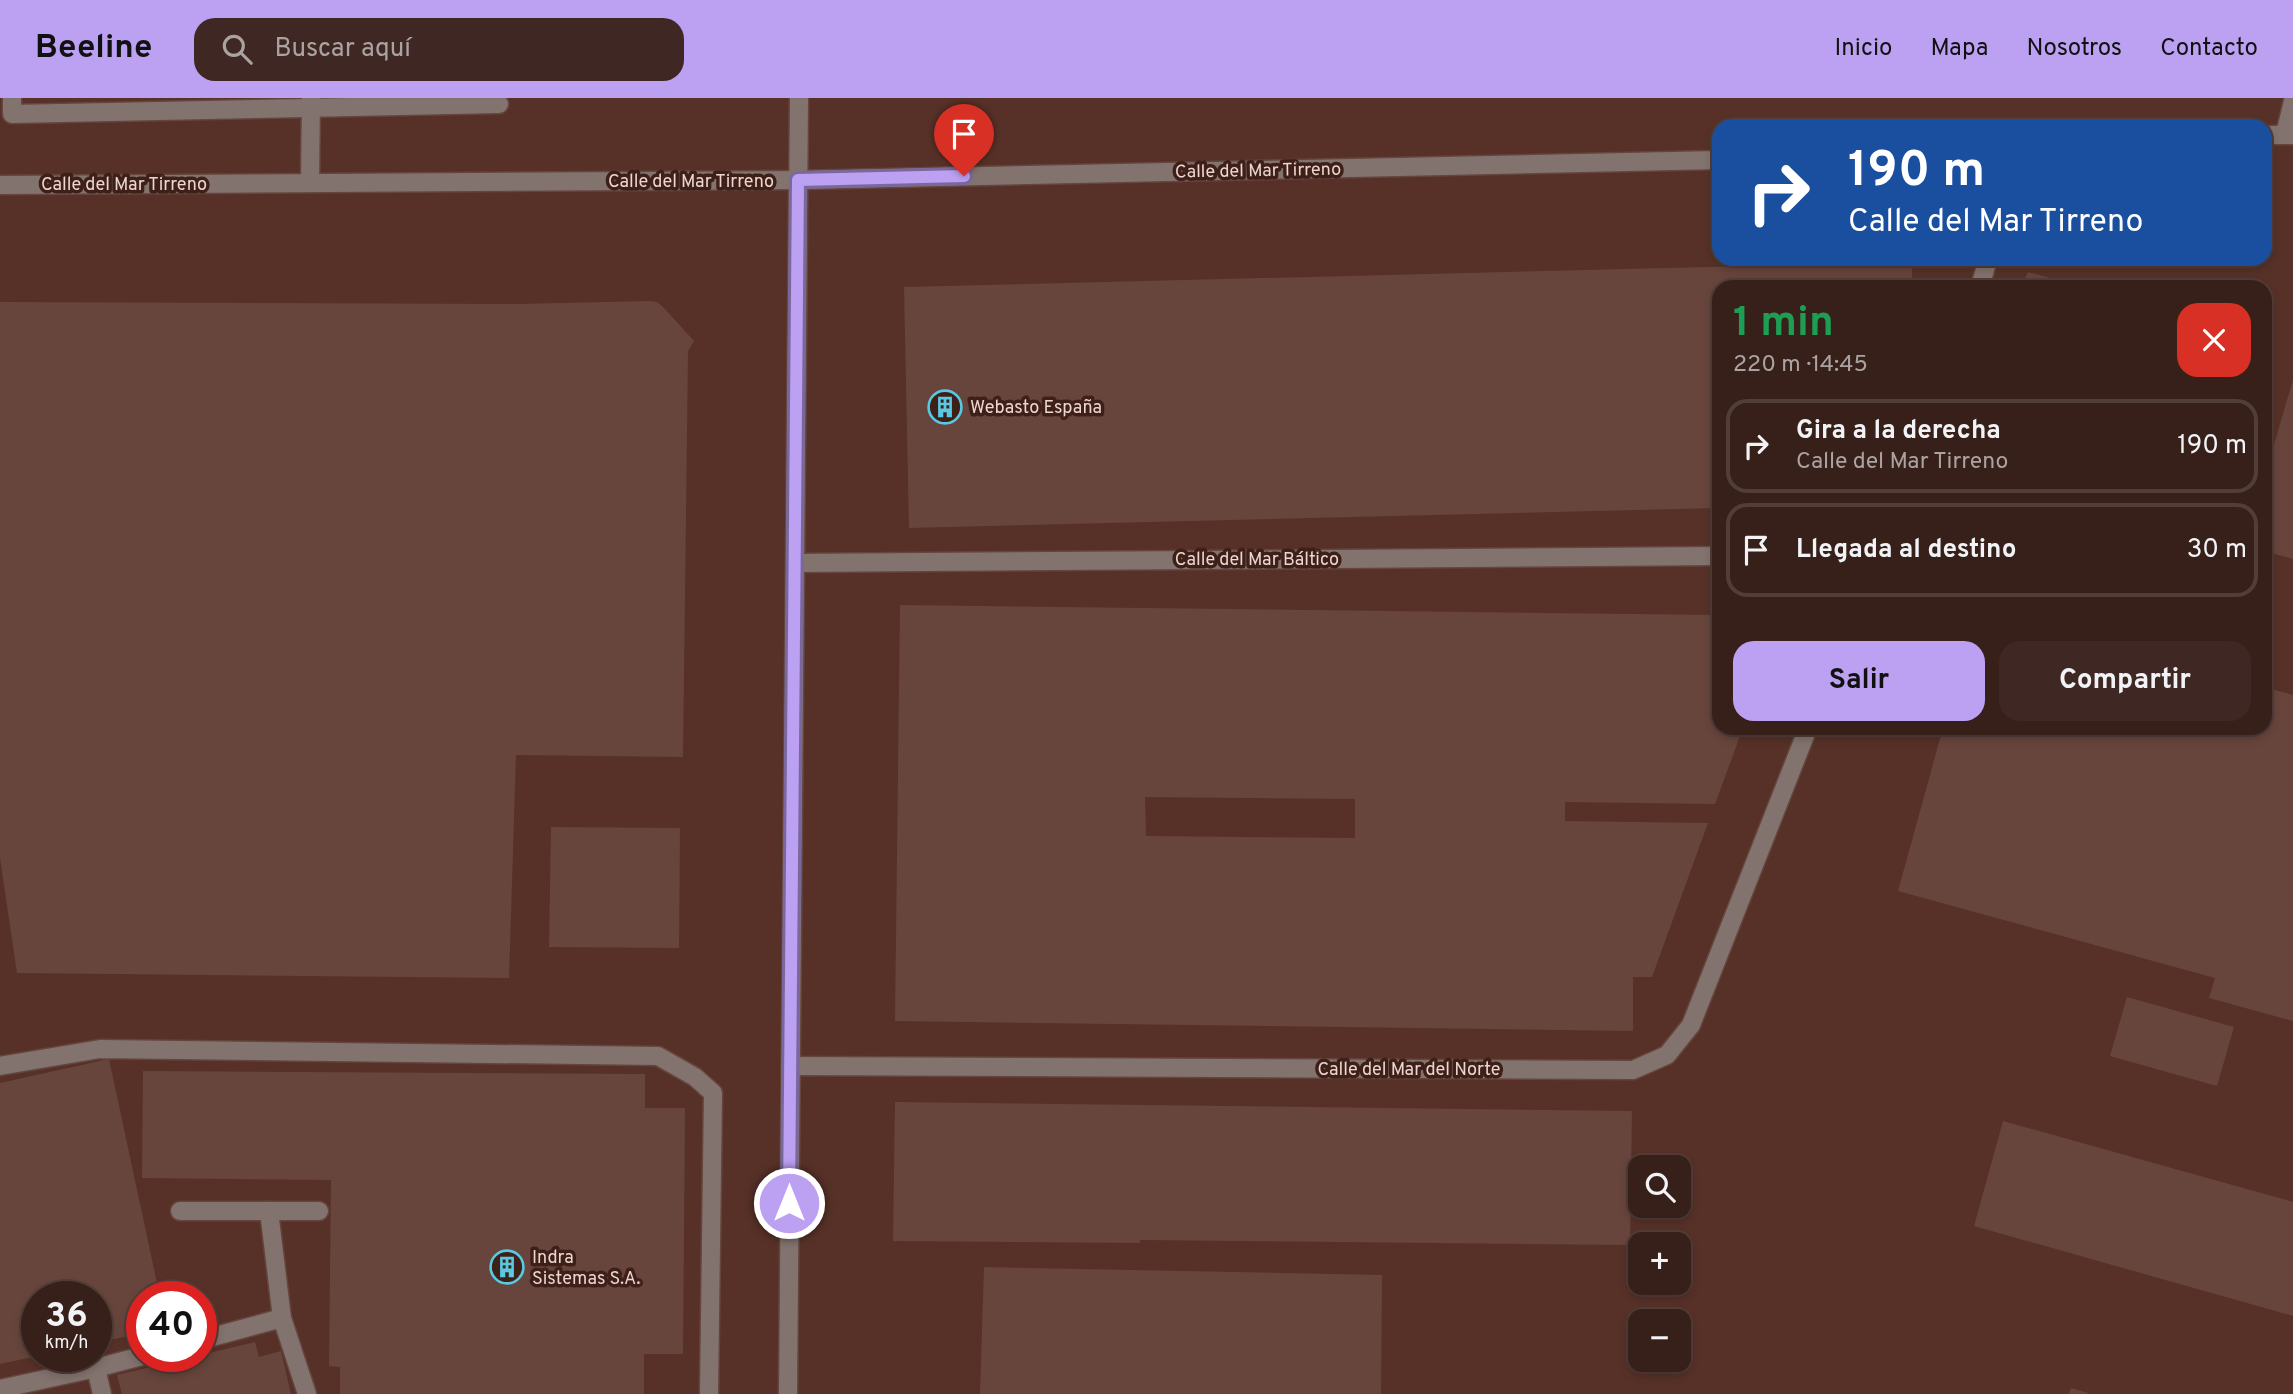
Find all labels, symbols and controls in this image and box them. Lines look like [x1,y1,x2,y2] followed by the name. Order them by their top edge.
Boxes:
[194,18,684,81] search box
[35,28,152,70] text: Beeline
[218,30,256,68] icon: search
[274,33,411,66] text: Buscar aquí
[1835,34,1892,64] text: Inicio
[1930,34,1989,64] text: Mapa
[2027,34,2122,64] text: Nosotros
[2160,34,2258,64] text: Contacto
[934,104,994,176] pin
[945,115,983,153] icon: arrive
[1848,142,1985,204] text: 190 m
[1733,147,1824,238] icon: right
[1175,159,1341,184] street label: Calle del Mar Tirreno
[608,171,774,194] street label: Calle del Mar Tirreno
[41,174,207,197] street label: Calle del Mar Tirreno
[1848,203,2143,243] text: Calle del Mar Tirreno
[1733,298,1834,351] text: 1 min
[2177,303,2251,377] button: close
[1733,351,1868,380] text: 220 m · 14:45
[926,388,964,426] building icon: Webasto España
[970,397,1102,420] place label: Webasto España
[1796,415,2001,448] text: Gira a la derecha
[1737,427,1775,465] icon: right
[2177,430,2247,463] text: 190 m
[1796,448,2008,477] text: Calle del Mar Tirreno
[1737,531,1775,569] icon: arrive
[1796,534,2016,567] text: Llegada al destino
[2187,534,2247,567] text: 30 m
[1175,549,1339,572] street label: Calle del Mar Báltico
[1733,641,1985,721] button: Salir
[1999,641,2251,721] button: Compartir
[1317,1059,1501,1082] street label: Calle del Mar del Norte
[1628,1155,1691,1372] map controls
[1628,1155,1691,1218] button: search
[752,1166,826,1240] position arrow
[1628,1232,1691,1295] button: +
[532,1247,640,1291] place label: Indra Sistemas S.A.
[488,1248,526,1286] building icon: Indra Sistemas S.A.
[126,1281,217,1372] speed limit sign: 40
[45,1295,88,1339] text: 36
[1628,1309,1691,1372] button: −
[45,1332,88,1355] text: km/h

